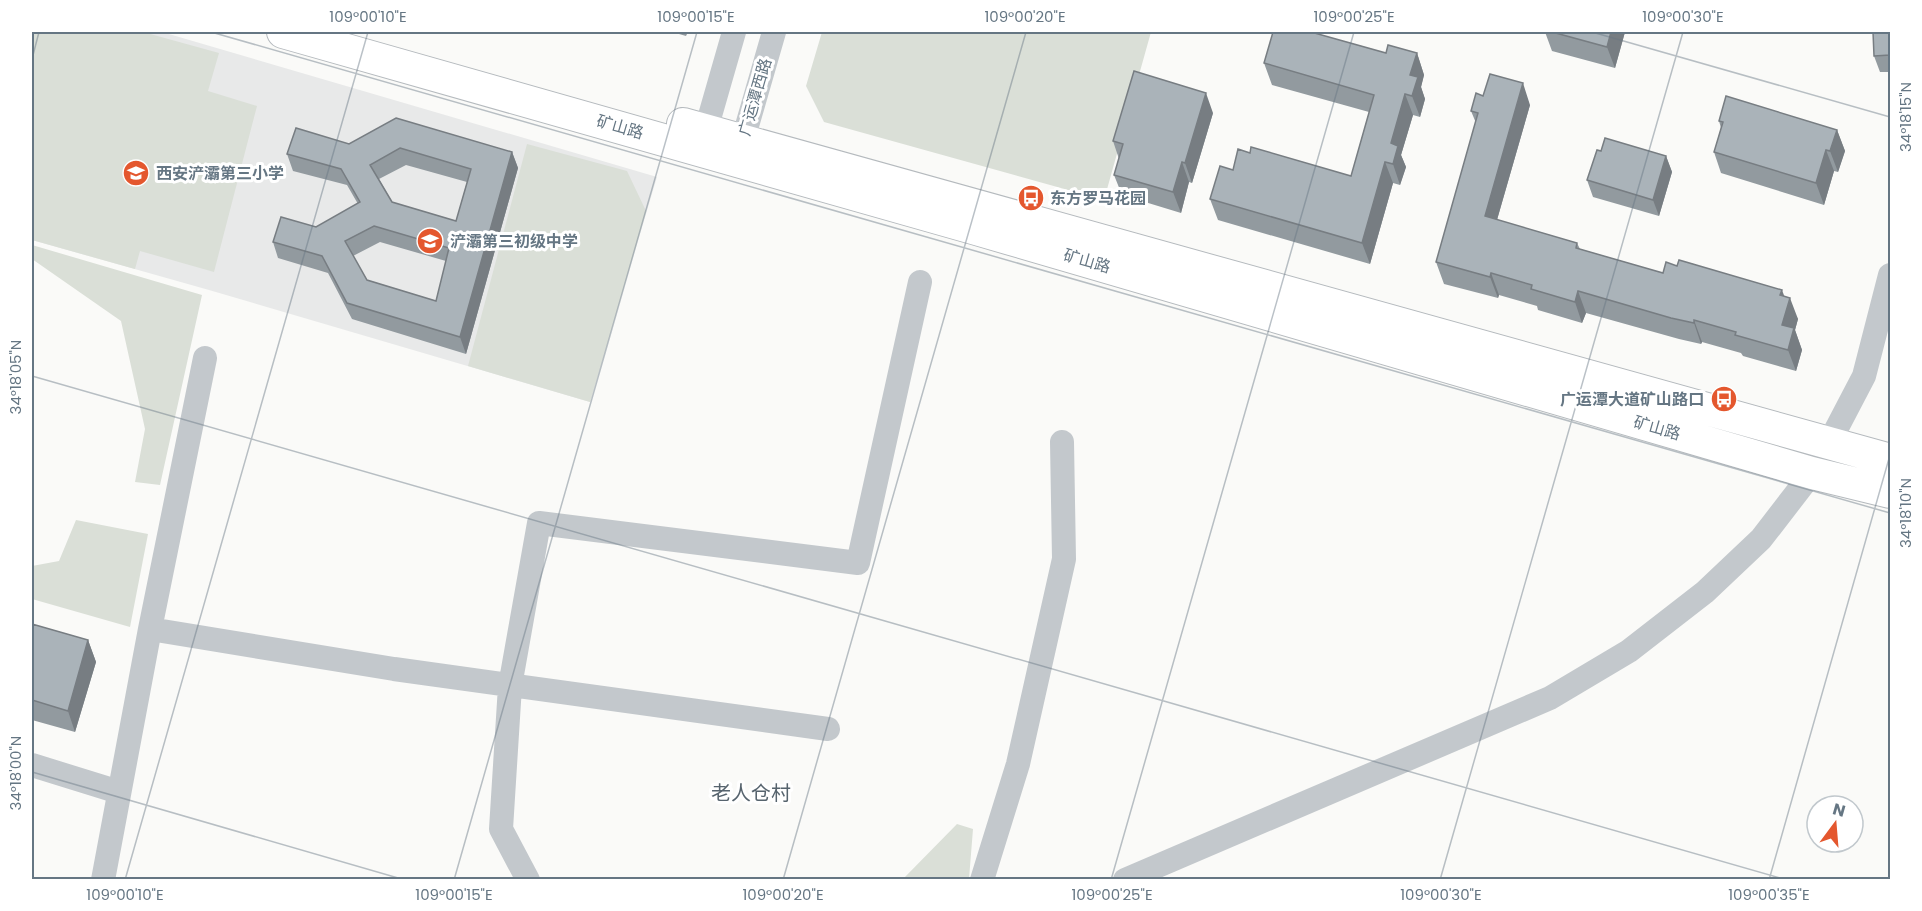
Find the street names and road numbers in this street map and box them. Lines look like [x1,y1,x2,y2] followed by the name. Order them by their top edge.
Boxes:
[733,55,777,139] street label: 广运潭西路
[594,109,646,145] street label: 矿山路
[1061,243,1113,279] street label: 矿山路
[1631,410,1683,446] street label: 矿山路

